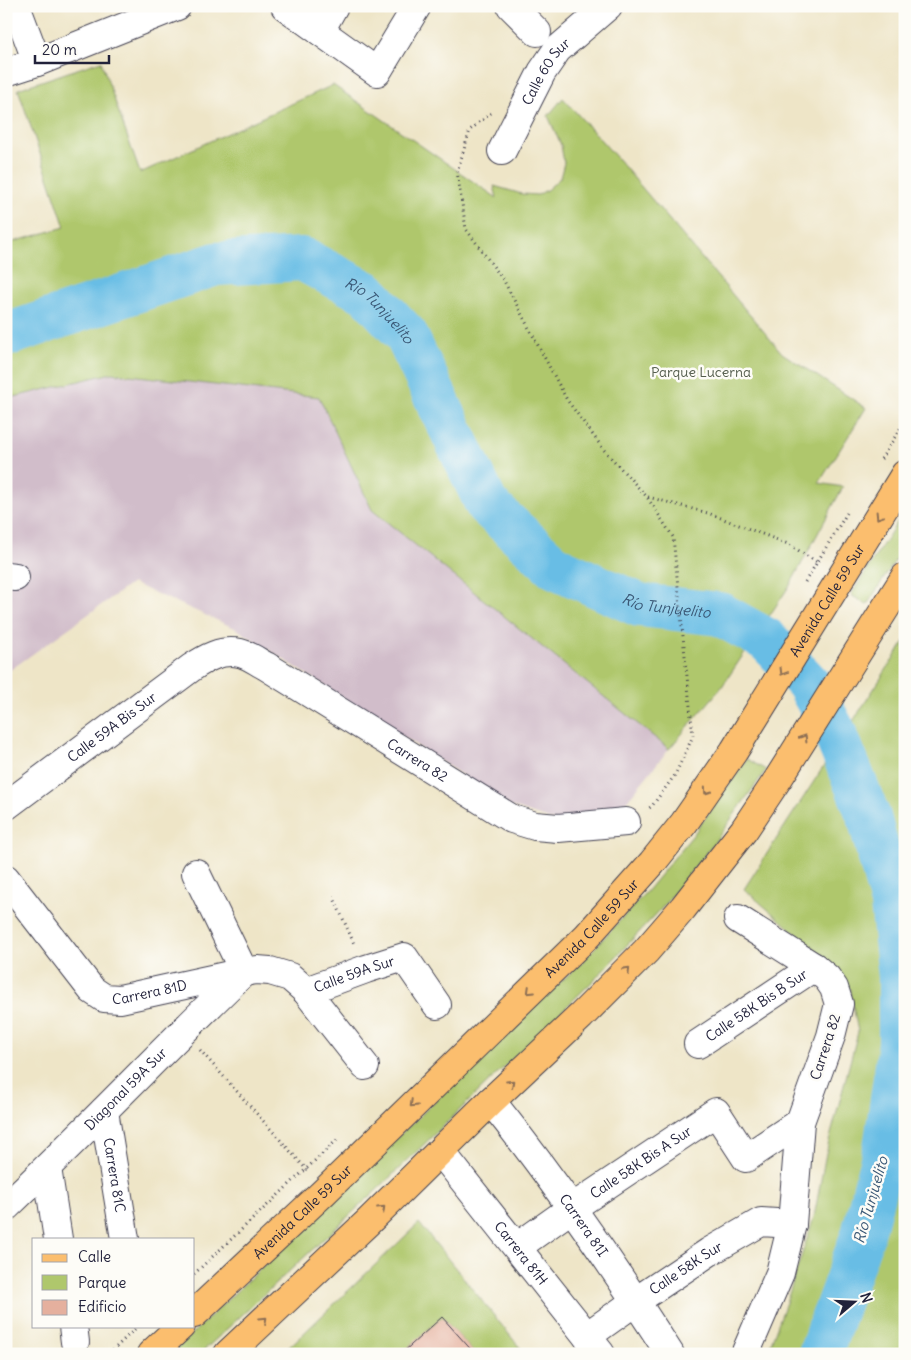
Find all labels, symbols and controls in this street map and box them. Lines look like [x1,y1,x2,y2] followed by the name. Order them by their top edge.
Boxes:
[35,32,109,64] scale bar
[518,34,574,108] street label: Calle 60 Sur
[42,40,77,59] text: 20 m
[342,273,419,348] water label: Río Tunjuelito
[651,363,751,381] park label: Parque Lucerna
[876,510,885,519] one-way arrow
[785,540,869,660] street label: Avenida Calle 59 Sur
[619,589,713,622] water label: Río Tunjuelito
[779,666,789,675] one-way arrow
[64,688,160,766] street label: Calle 59A Bis Sur
[384,734,451,786] street label: Carrera 82
[798,734,808,743] one-way arrow
[704,786,713,795] one-way arrow
[541,875,643,982] street label: Avenida Calle 59 Sur
[311,952,397,996] street label: Calle 59A Sur
[702,965,811,1046] street label: Calle 58K Bis B Sur
[621,967,630,976] one-way arrow
[112,976,189,1008] street label: Carrera 81D
[527,986,536,995] one-way arrow
[806,1011,844,1082] street label: Carrera 82
[81,1044,171,1134] street label: Diagonal 59A Sur
[505,1080,514,1089] one-way arrow
[410,1098,419,1107] one-way arrow
[586,1122,695,1203] street label: Calle 58K Bis A Sur
[100,1136,130,1214] street label: Carrera 81C
[849,1153,892,1245] water label: Río Tunjuelito
[249,1161,356,1263] street label: Avenida Calle 59 Sur
[556,1190,612,1260] street label: Carrera 81I
[376,1206,385,1215] one-way arrow
[490,1218,552,1289] street label: Carrera 81H
[646,1237,726,1299] street label: Calle 58K Sur
[32,1238,195,1328] legend
[78,1247,111,1266] text: Calle
[78,1273,126,1292] text: Parque
[828,1278,878,1328] north arrow
[856,1290,876,1305] text: N
[78,1297,126,1316] text: Edificio
[258,1317,267,1326] one-way arrow

